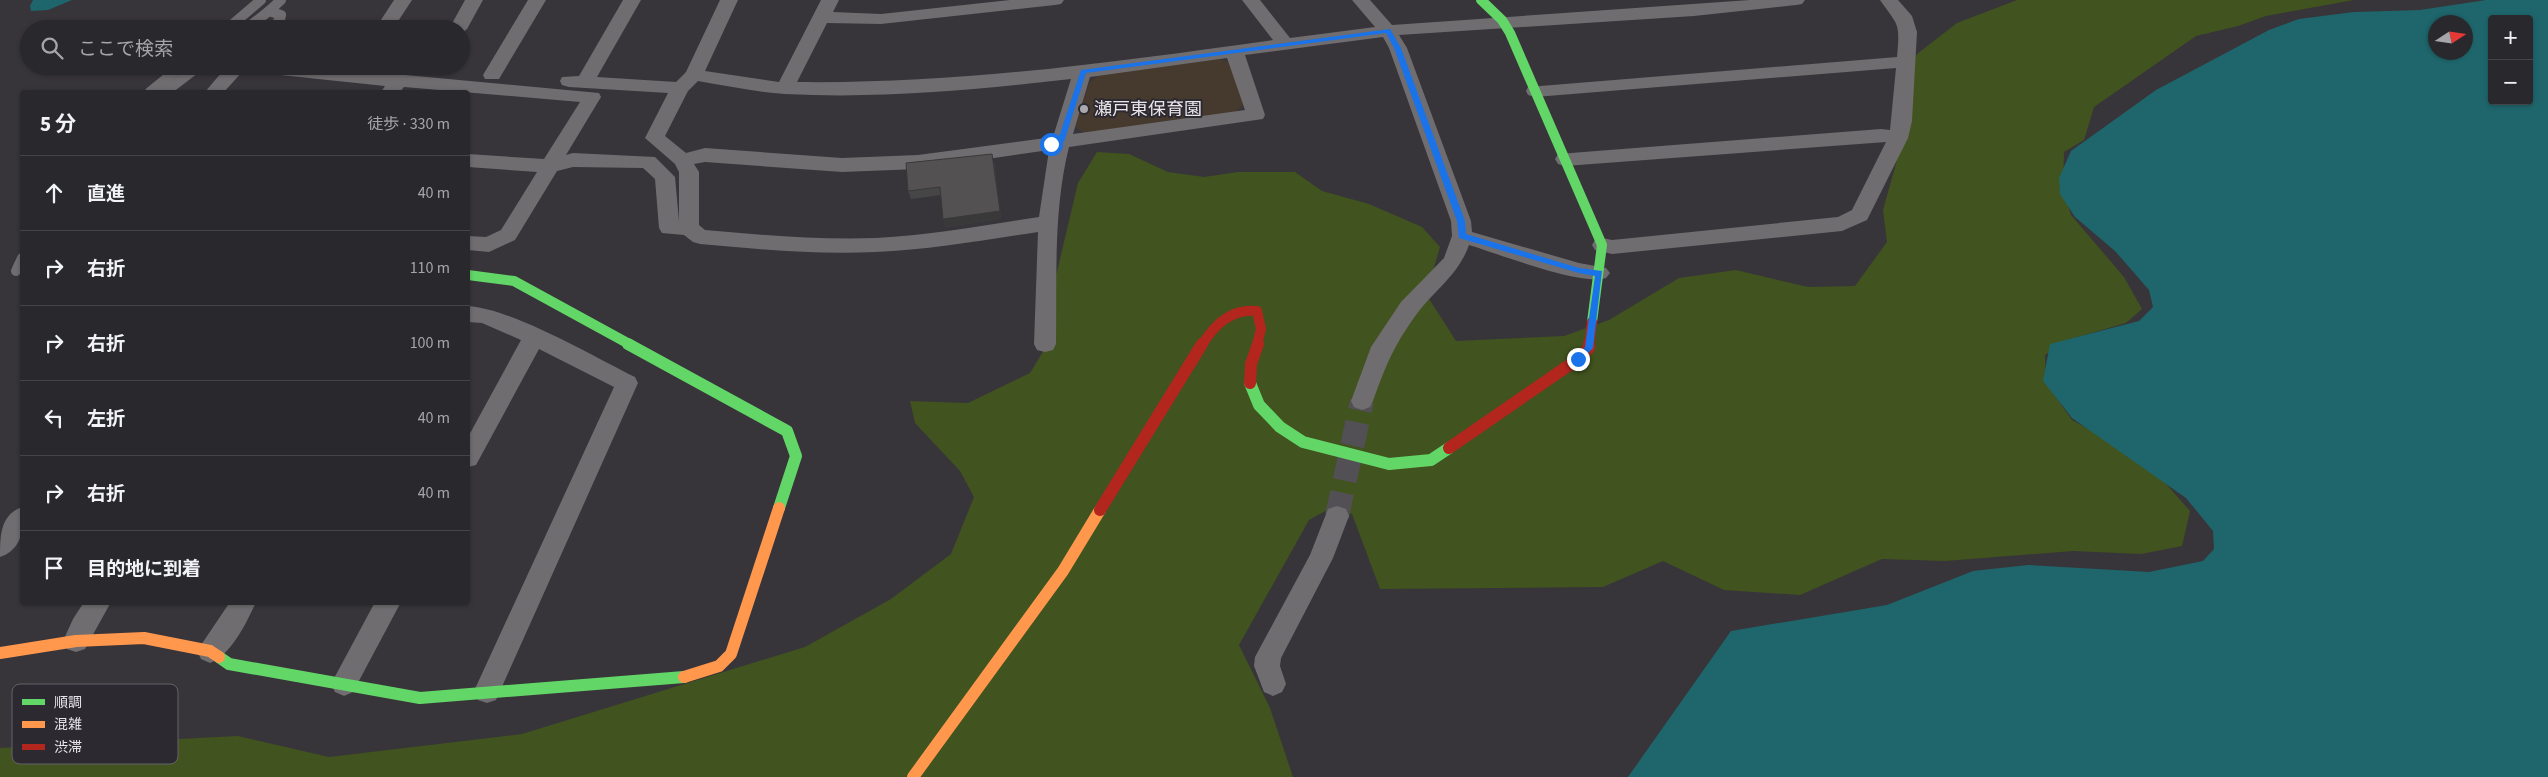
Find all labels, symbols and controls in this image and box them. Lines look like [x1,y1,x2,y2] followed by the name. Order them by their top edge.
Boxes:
[2428,15,2473,60] north arrow
[2488,15,2533,105] map controls
[2488,15,2533,60] button: +
[20,20,470,75] search box
[38,34,66,62] icon: search
[78,36,173,63] text: ここで検索
[2488,60,2533,105] button: −
[1094,97,1202,122] place label: 瀬戸東保育園
[1078,103,1090,115] marker: 瀬戸東保育園
[40,109,76,139] text: 5 分
[367,113,450,135] text: 徒歩 · 330 m
[1040,133,1063,156] route start
[40,179,68,207] icon: ahead
[87,181,125,208] text: 直進
[418,182,450,204] text: 40 m
[40,254,68,282] icon: right
[87,256,125,283] text: 右折
[410,257,450,279] text: 110 m
[40,329,68,357] icon: right
[87,331,125,358] text: 右折
[410,332,450,354] text: 100 m
[1567,348,1590,371] route end
[40,404,68,432] icon: left
[87,406,125,433] text: 左折
[418,407,450,429] text: 40 m
[40,479,68,507] icon: right
[87,481,125,508] text: 右折
[418,482,450,504] text: 40 m
[40,554,68,582] icon: arrive
[87,556,201,583] text: 目的地に到着
[12,684,178,764] legend
[54,693,82,713] text: 順調
[54,715,82,735] text: 混雑
[54,738,82,758] text: 渋滞

